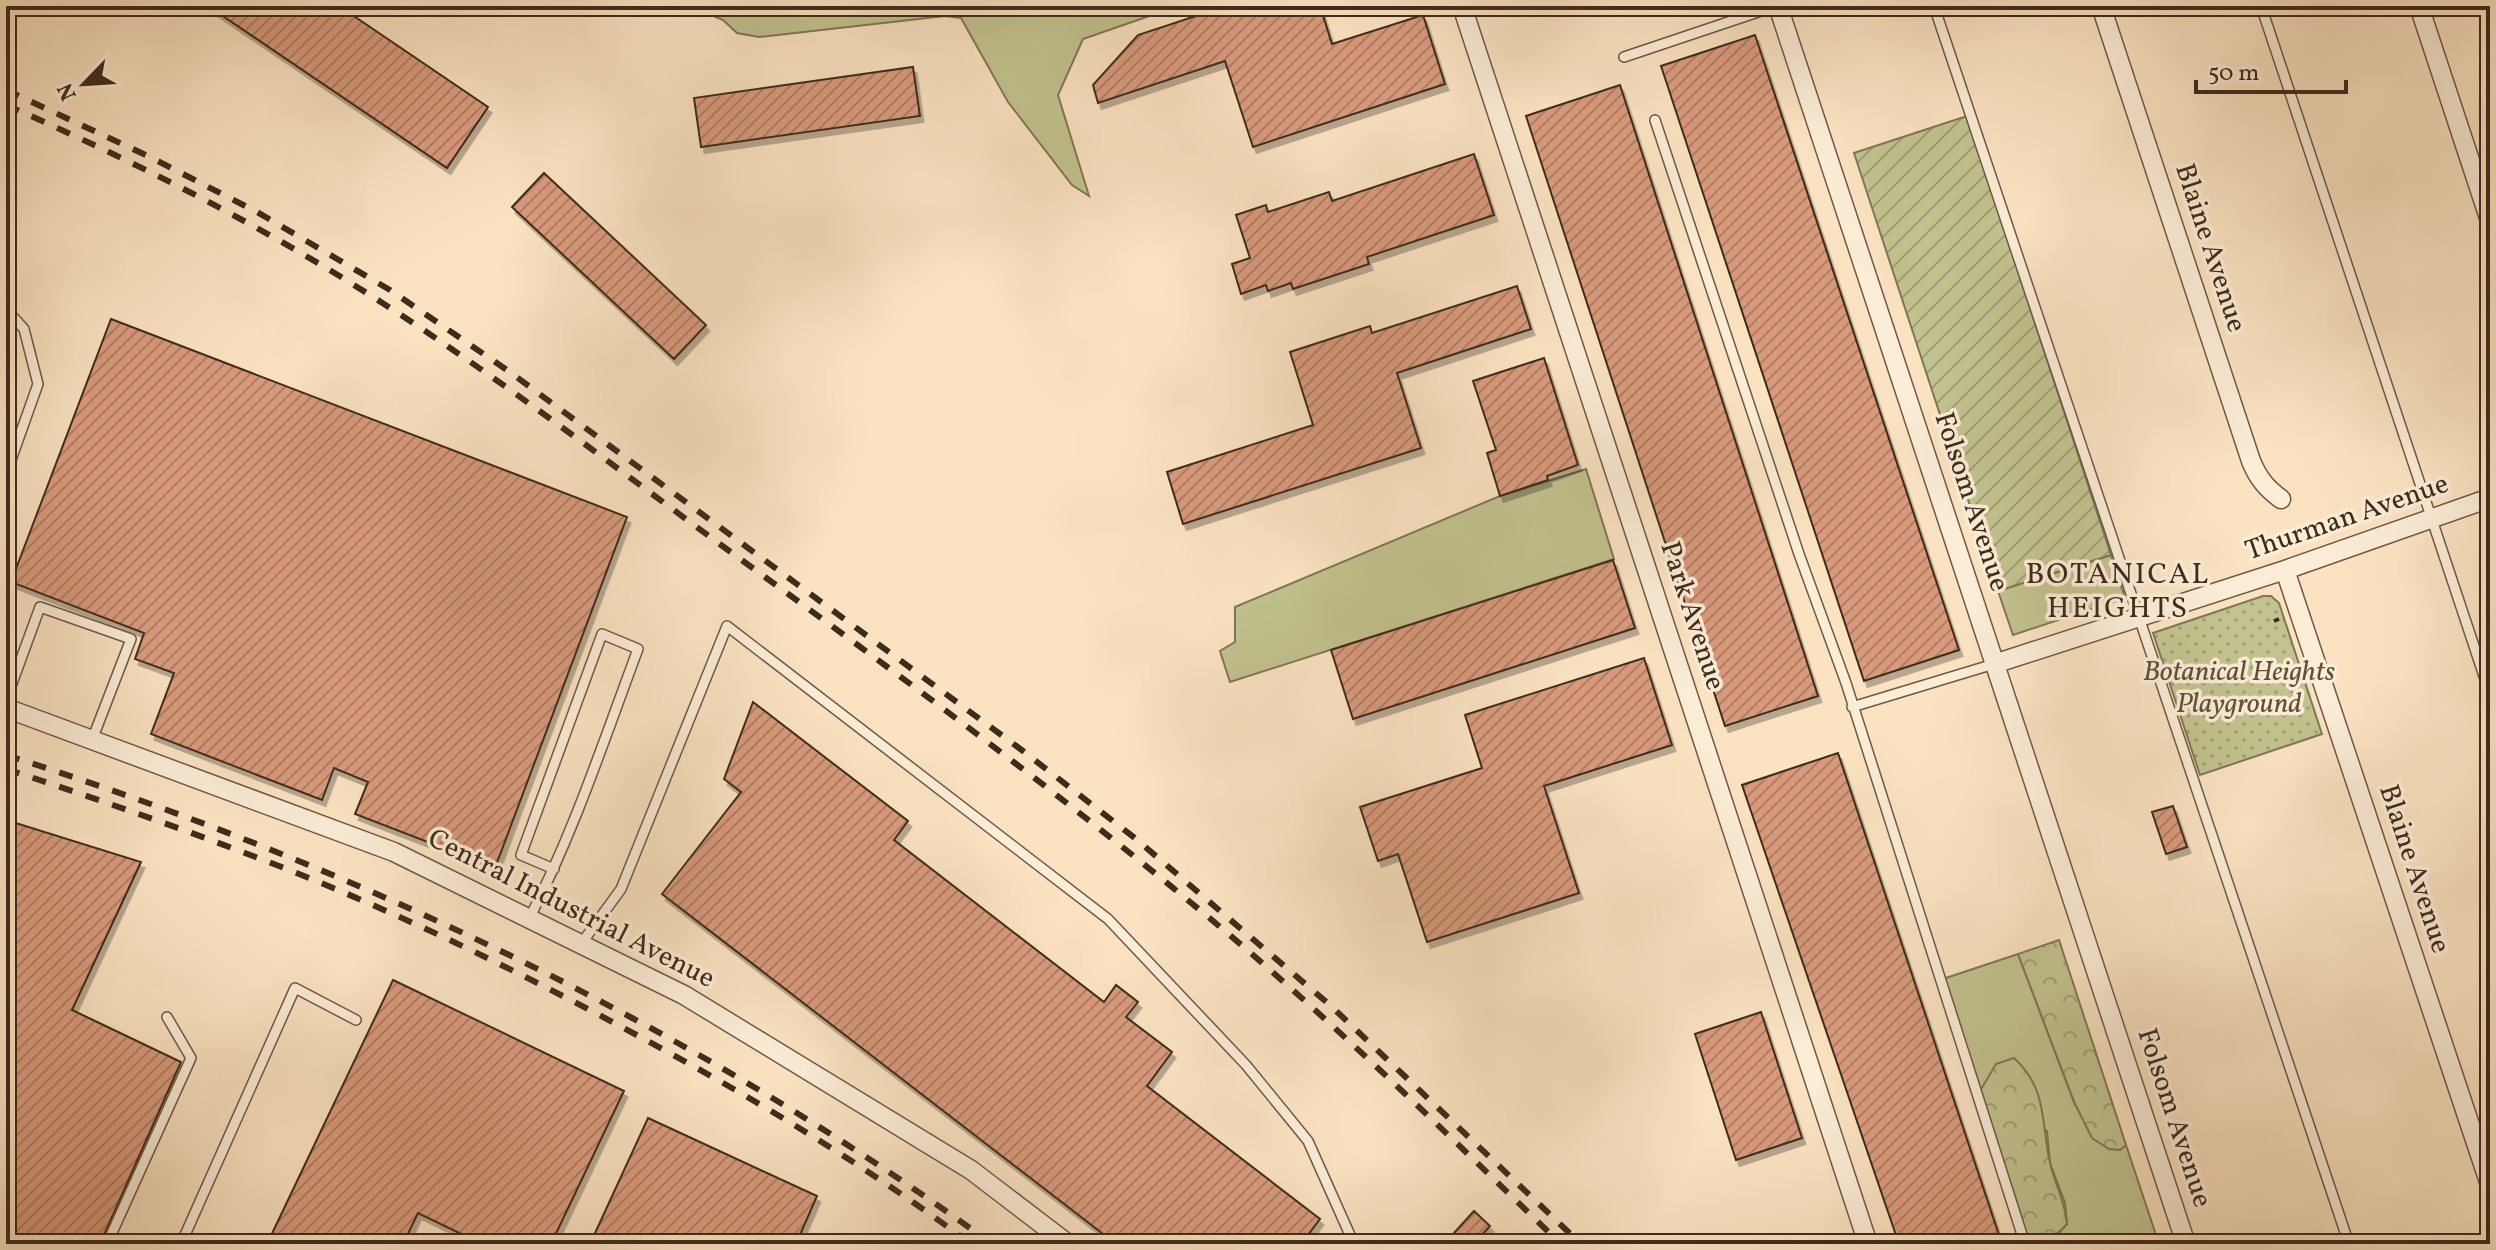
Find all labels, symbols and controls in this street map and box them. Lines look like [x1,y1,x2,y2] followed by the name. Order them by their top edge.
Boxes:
[44,44,124,124] north arrow
[2196,44,2346,94] scale bar
[2208,57,2260,91] text: 50 m
[51,78,86,105] text: N
[2164,159,2256,337] street label: Blaine Avenue
[1924,407,2018,597] street label: Folsom Avenue
[2240,465,2454,571] street label: Thurman Avenue
[1650,537,1734,695] street label: Park Avenue
[2026,554,2210,630] district label: BOTANICAL HEIGHTS
[2143,653,2335,724] park label: Botanical Heights Playground
[2368,780,2460,958] street label: Blaine Avenue
[421,820,721,998] street label: Central Industrial Avenue
[2127,1023,2221,1213] street label: Folsom Avenue

